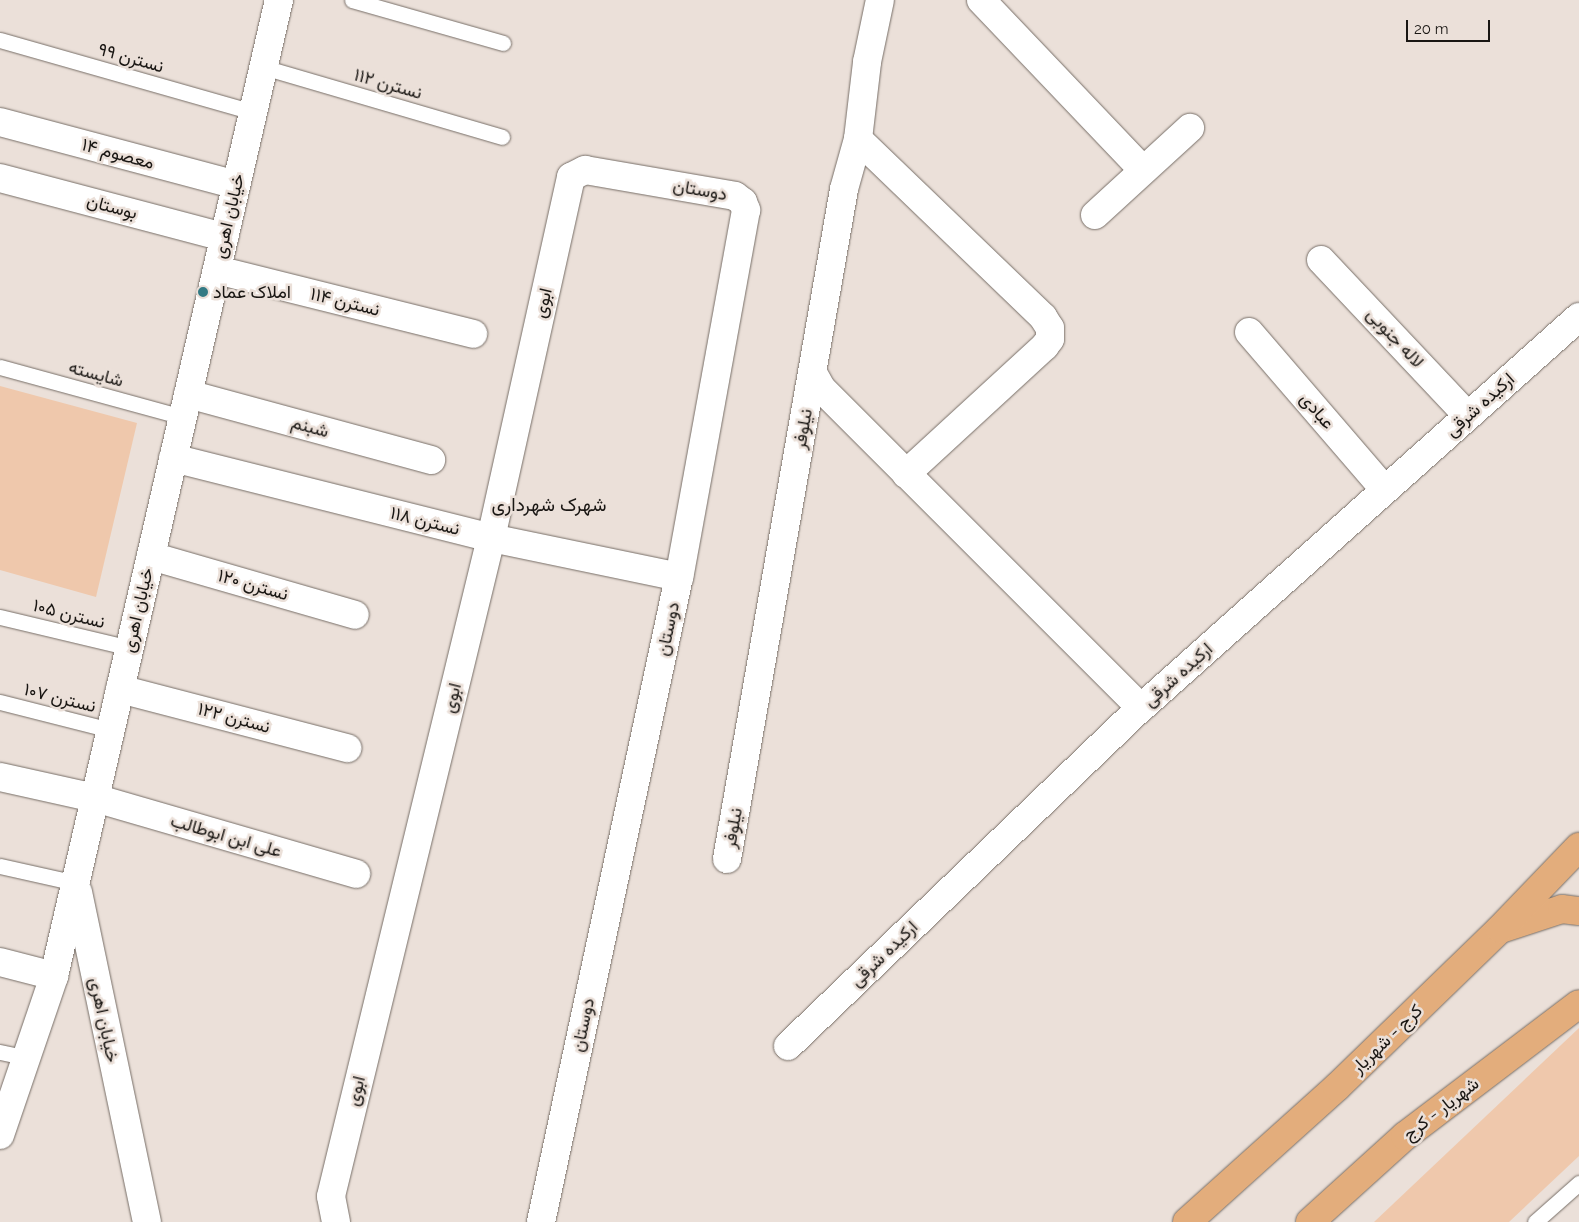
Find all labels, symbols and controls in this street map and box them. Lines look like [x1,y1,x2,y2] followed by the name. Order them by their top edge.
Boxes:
[1409,10,1493,42] scale bar
[1414,20,1449,38] text: 20 m
[96,38,166,78] street label: نسترن ۹۹
[351,64,425,104] street label: نسترن ۱۱۲
[79,134,157,174] street label: ۱۴ معصوم
[209,171,249,261] street label: خیابان اهری
[671,175,729,205] street label: دوستان
[84,190,140,224] street label: بوستان
[213,281,291,303] place label: املاک عماد
[308,283,382,321] street label: نسترن ۱۱۴
[197,286,209,298] marker: املاک عماد
[529,286,557,320] street label: ابوی
[1362,304,1428,372] street label: لاله جنوبی
[66,356,126,392] street label: شایسته
[1441,368,1519,442] street label: ارکیده شرقی
[1295,388,1339,434] street label: عبادی
[789,407,817,451] street label: نیلوفر
[289,412,331,442] street label: شبنم
[491,494,607,516] district label: شهرک شهرداری
[388,502,462,540] street label: نسترن ۱۱۸
[118,565,158,655] street label: خیابان اهری
[215,565,291,605] street label: نسترن ۱۲۰
[31,595,107,633] street label: نسترن ۱۰۵
[652,600,684,658] street label: دوستان
[1139,638,1217,712] street label: ارکیده شرقی
[22,679,98,717] street label: نسترن ۱۰۷
[438,681,466,715] street label: ابوی
[195,698,273,738] street label: نسترن ۱۲۲
[719,806,747,850] street label: نیلوفر
[168,810,284,862] street label: علی ابن ابوطالب
[846,917,922,991] street label: ارکیده شرقی
[84,975,124,1065] street label: خیابان اهری
[567,996,599,1054] street label: دوستان
[1347,1000,1427,1078] street label: کرج - شهریار
[1399,1073,1483,1145] street label: شهریار - کرج
[342,1074,370,1108] street label: ابوی

